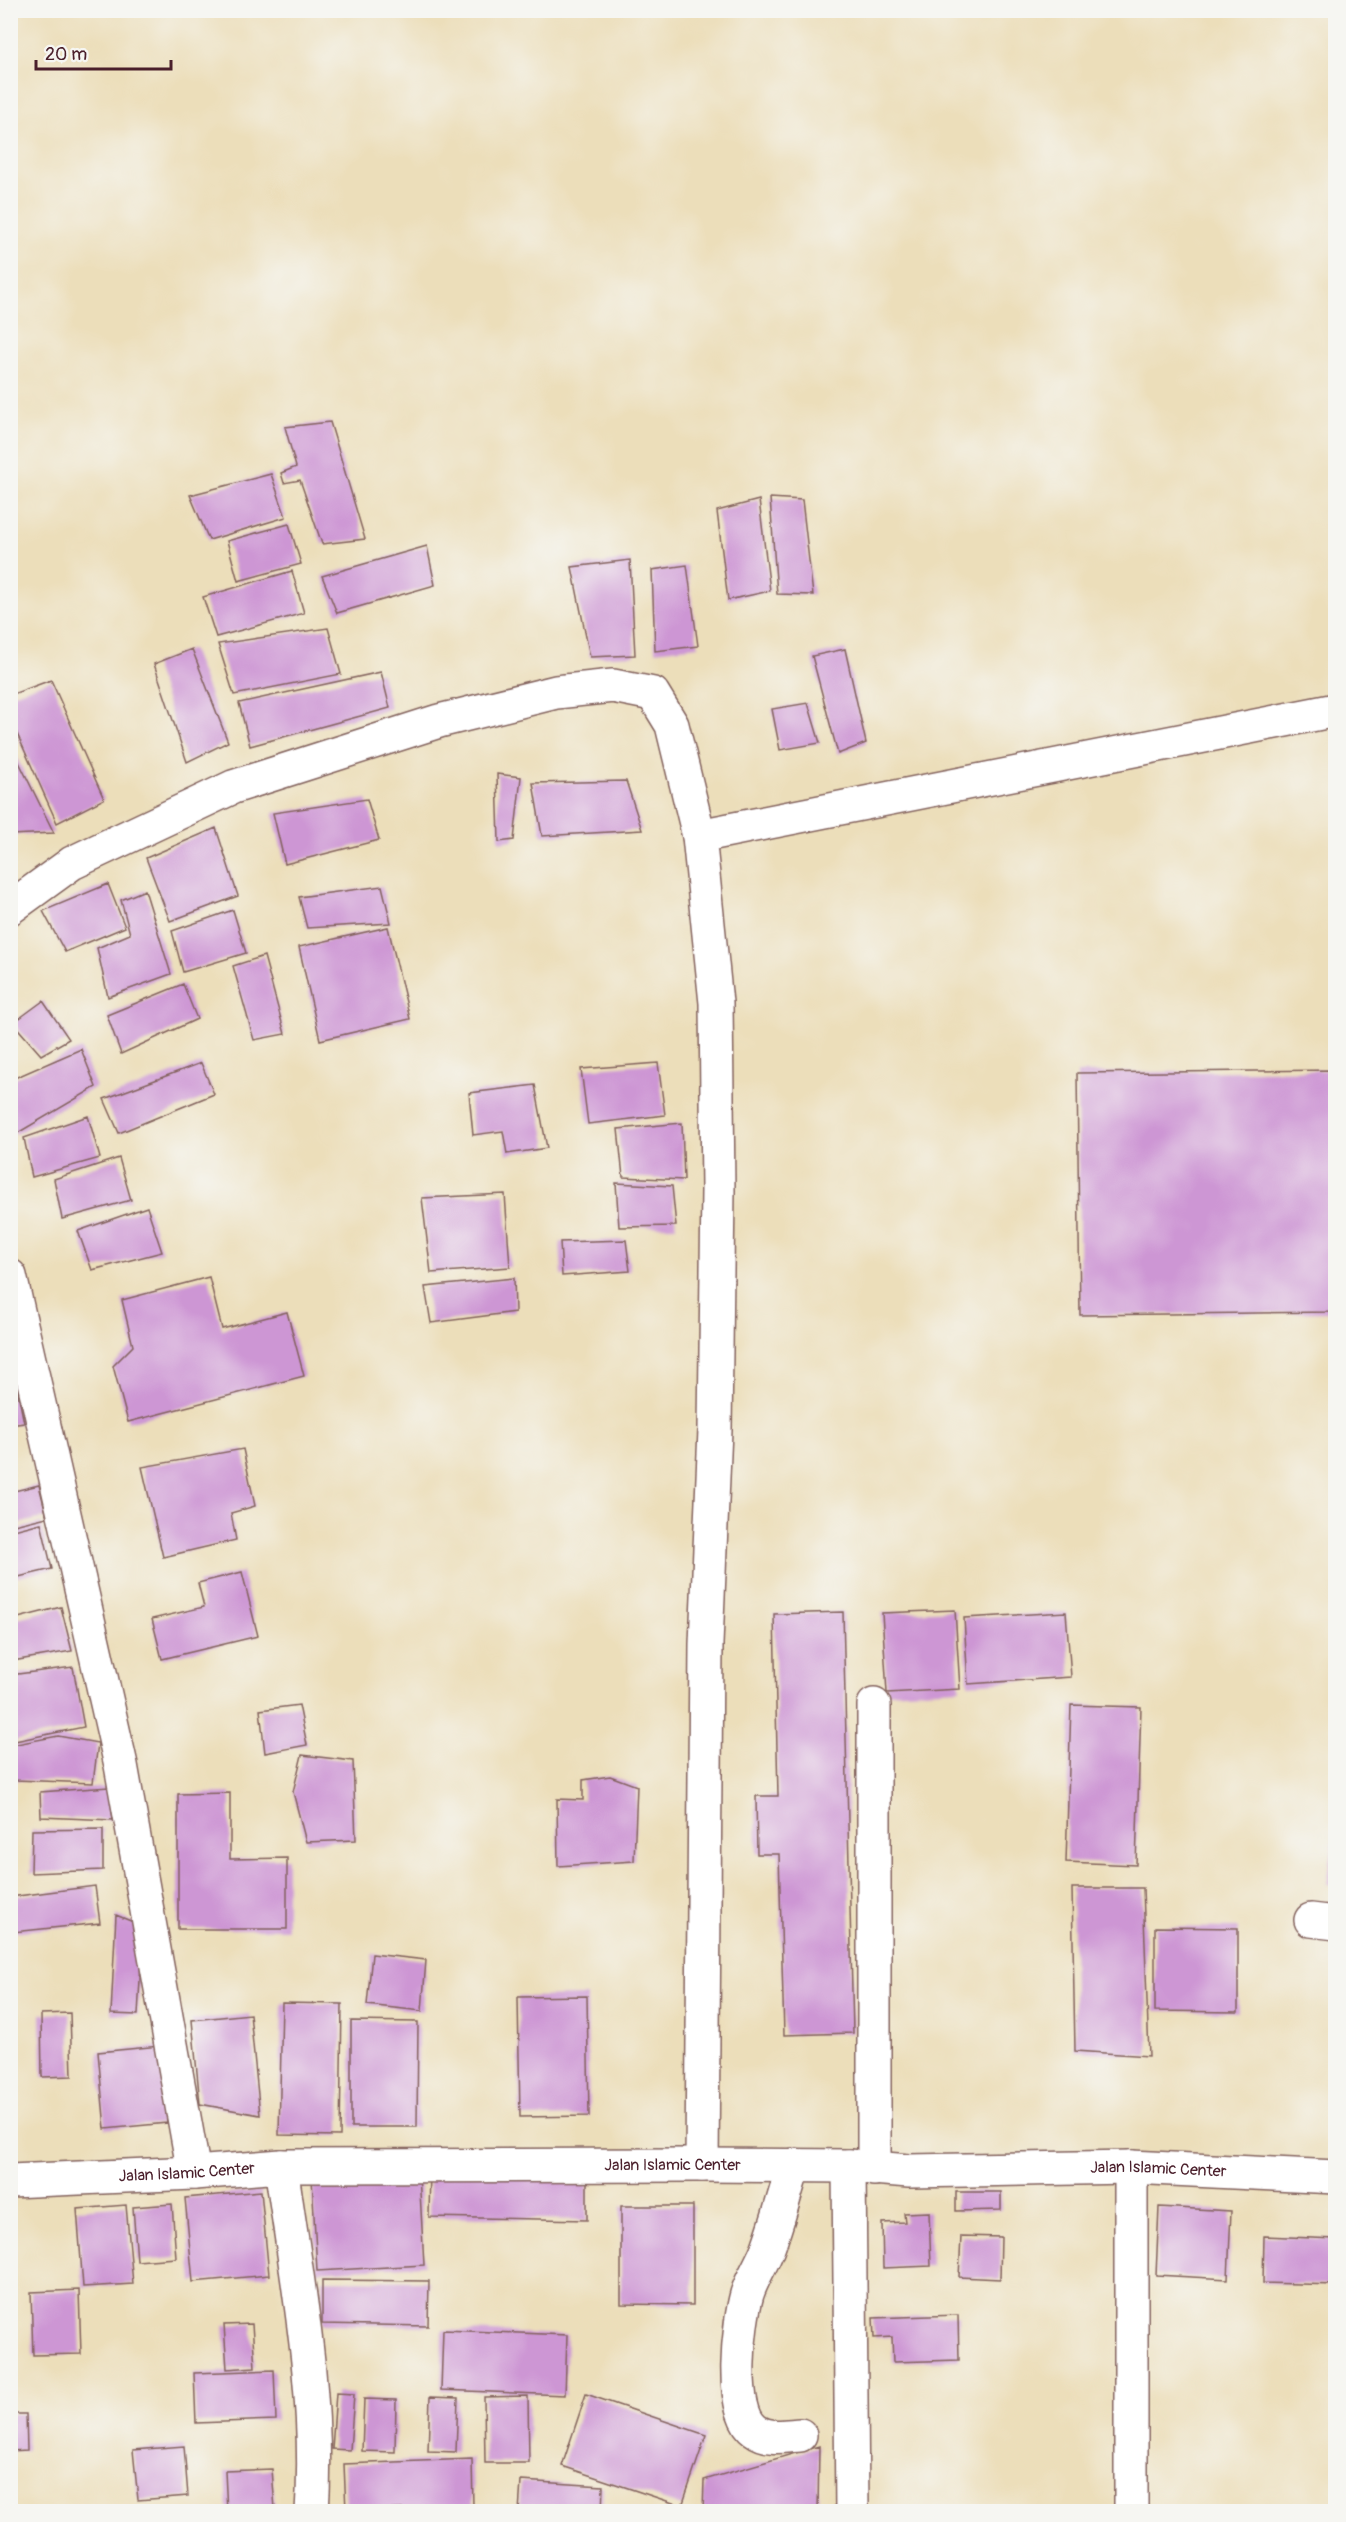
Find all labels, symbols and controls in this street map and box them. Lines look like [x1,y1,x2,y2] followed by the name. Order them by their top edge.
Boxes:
[36,33,171,71] scale bar
[45,43,87,66] text: 20 m
[604,2155,741,2175] street label: Jalan Islamic Center
[1090,2157,1227,2182] street label: Jalan Islamic Center
[118,2158,256,2186] street label: Jalan Islamic Center

